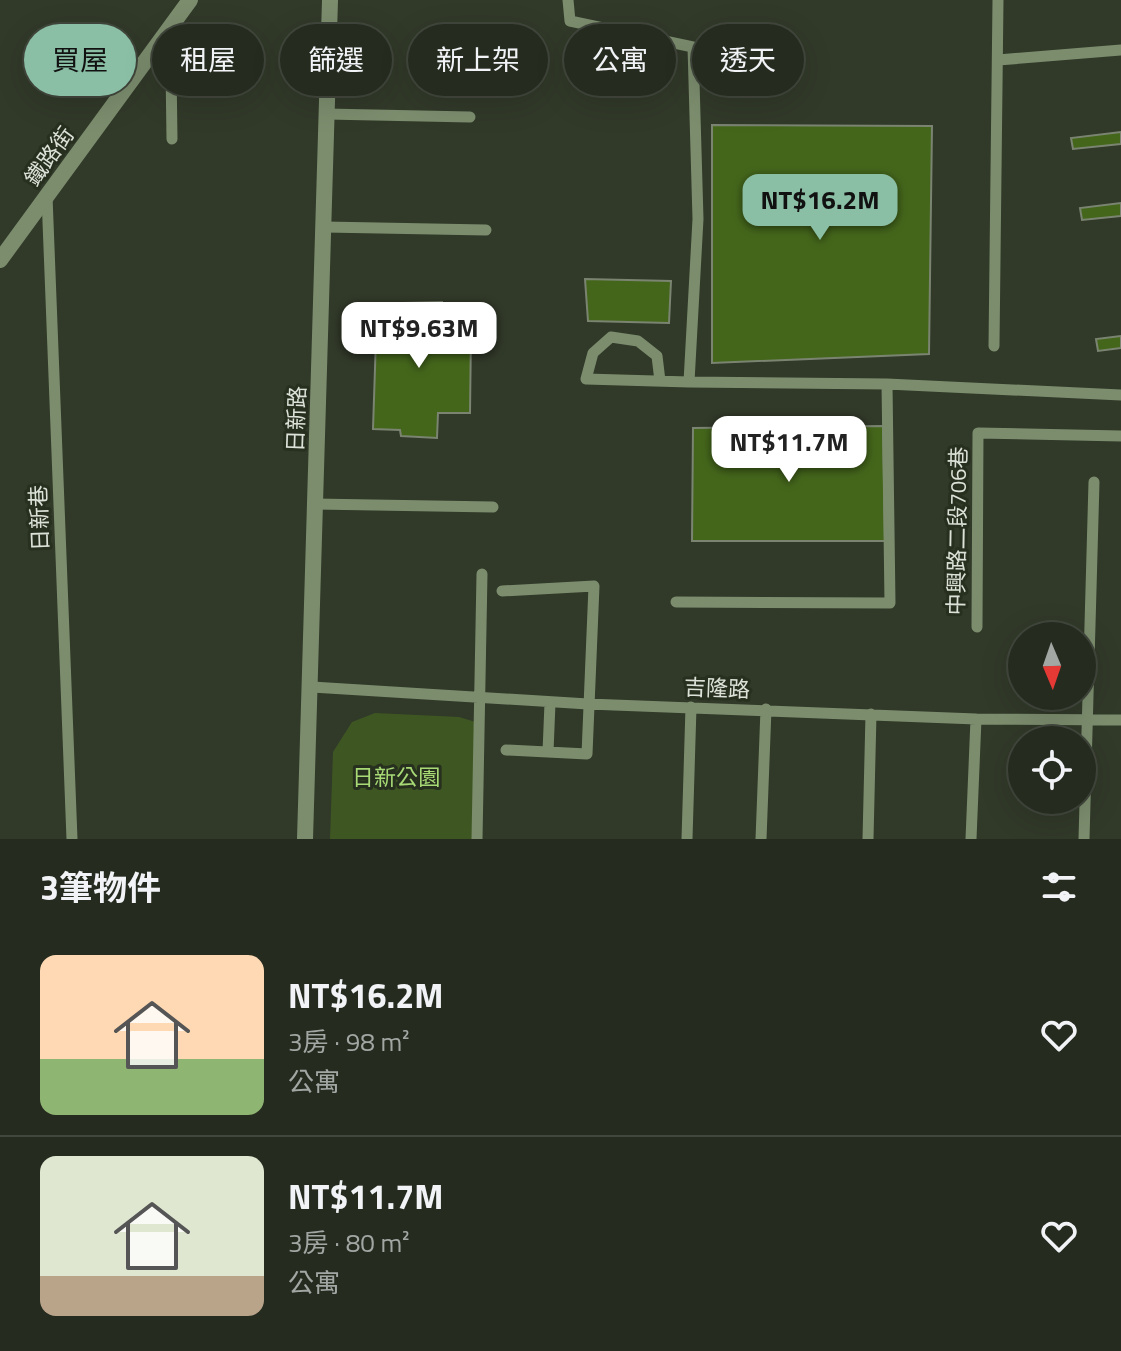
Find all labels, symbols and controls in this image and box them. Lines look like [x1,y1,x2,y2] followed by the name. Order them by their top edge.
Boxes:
[24,24,136,96] chip: 買屋
[152,24,264,96] chip: 租屋
[280,24,392,96] chip: 篩選
[408,24,548,96] chip: 新上架
[564,24,676,96] chip: 公寓
[692,24,804,96] chip: 透天
[16,119,82,193] street label: 鐵路街
[737,174,903,242] pin: NT$16.2M
[761,180,879,219] text: NT$16.2M
[336,302,502,370] pin: NT$9.63M
[360,308,478,347] text: NT$9.63M
[278,385,314,453] street label: 日新路
[706,416,872,484] pin: NT$11.7M
[730,422,848,461] text: NT$11.7M
[939,446,975,616] street label: 中興路二段706巷
[21,484,57,552] street label: 日新巷
[1008,622,1096,710] north arrow
[1008,622,1096,814] map controls
[683,670,751,706] street label: 吉隆路
[1008,726,1096,814] button: locate
[352,760,440,794] park label: 日新公園
[40,861,161,913] text: 3筆物件
[1037,865,1081,909] icon: filters
[288,969,443,1021] text: NT$16.2M
[104,987,200,1083] icon: home
[1037,1013,1081,1057] icon: heart
[288,1022,410,1061] text: 3房 · 98 m²
[288,1062,340,1101] text: 公寓
[288,1170,443,1222] text: NT$11.7M
[104,1188,200,1284] icon: home
[1037,1214,1081,1258] icon: heart
[288,1223,410,1262] text: 3房 · 80 m²
[288,1263,340,1302] text: 公寓

